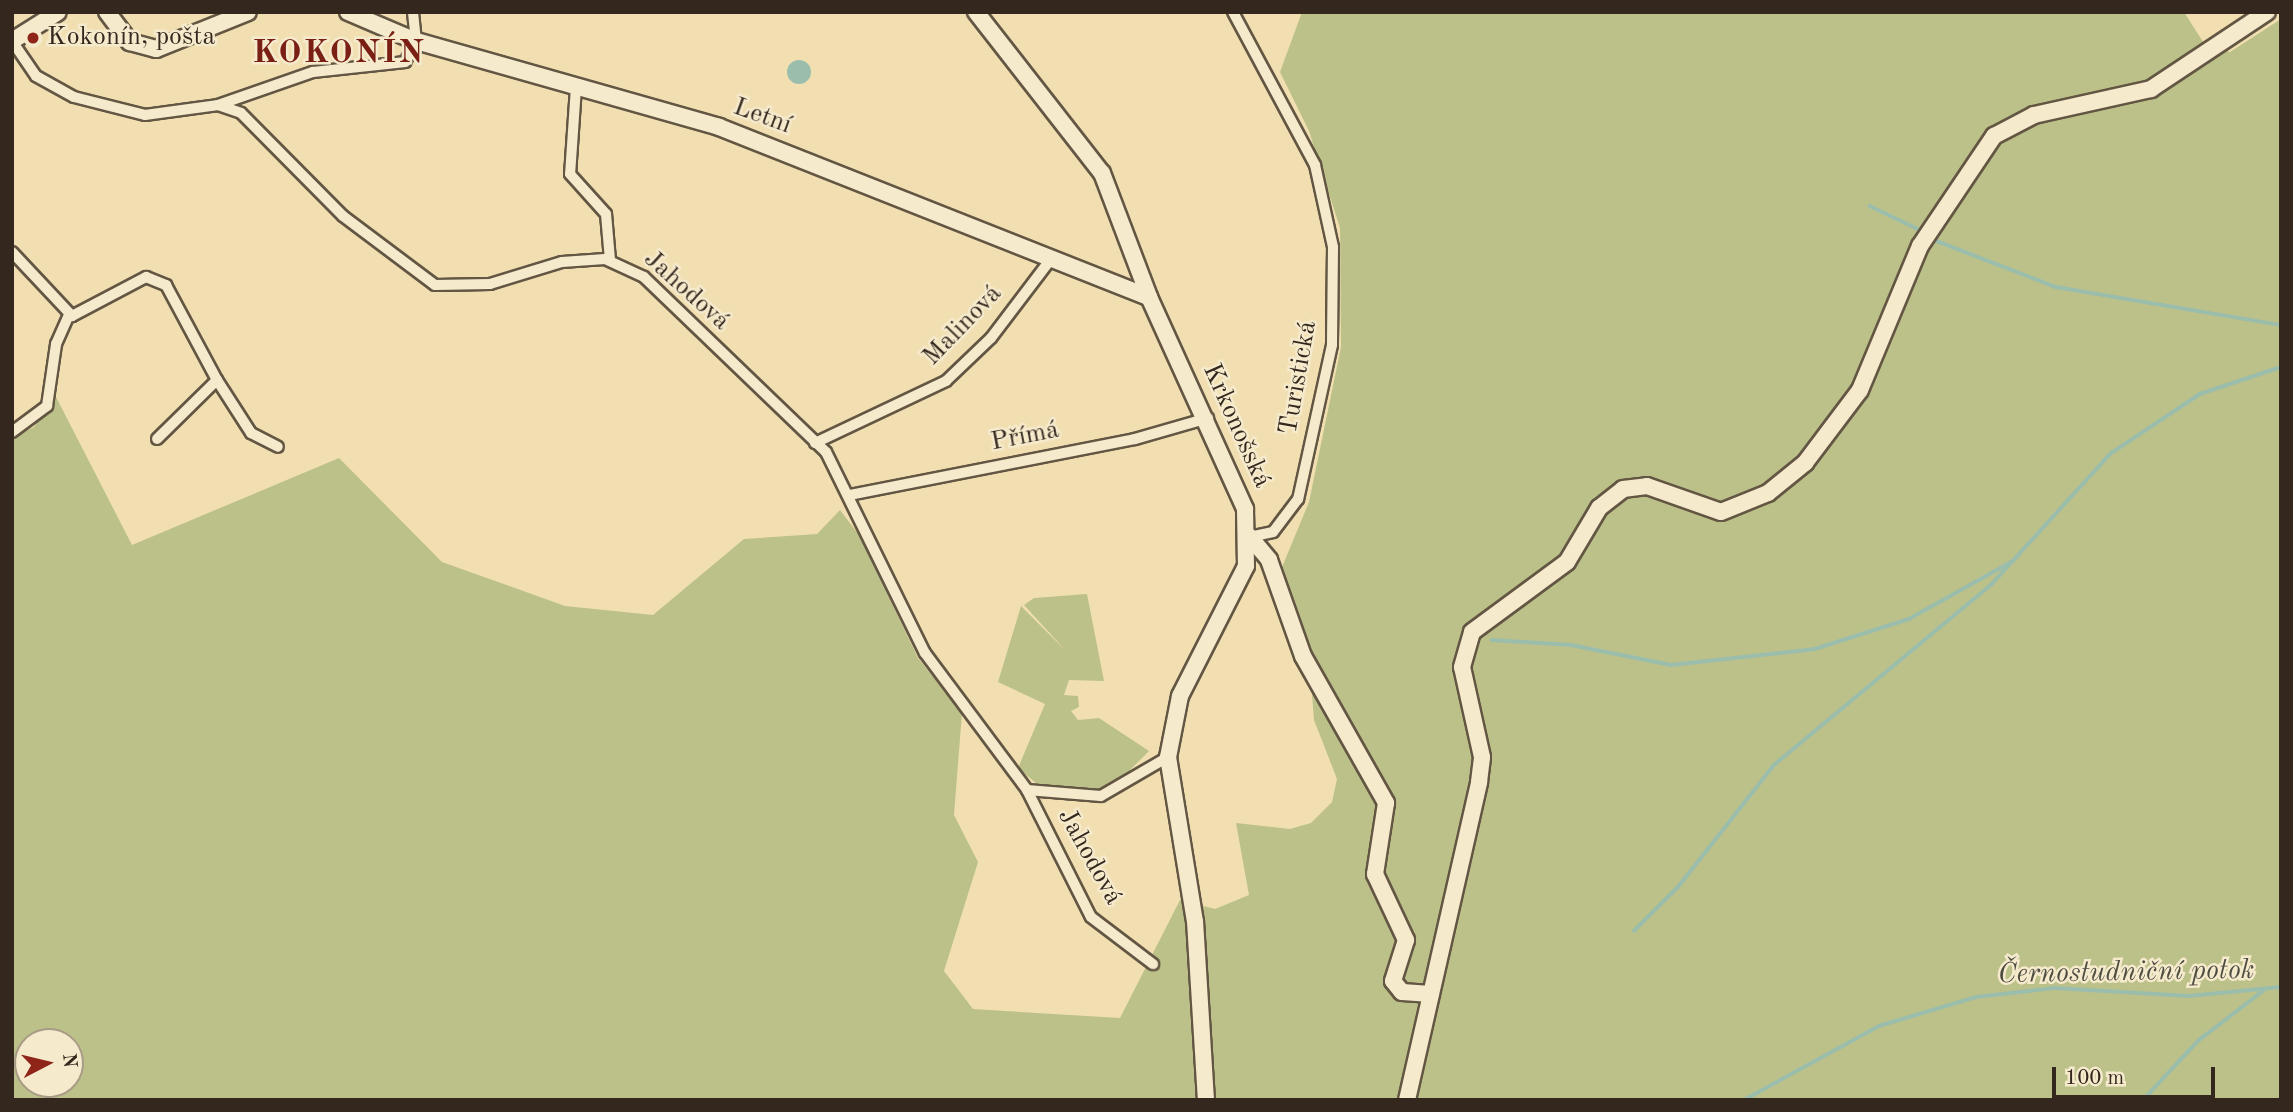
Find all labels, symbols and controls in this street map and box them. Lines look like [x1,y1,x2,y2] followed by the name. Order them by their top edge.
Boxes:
[47,22,215,54] place label: Kokonín, pošta
[25,30,41,46] marker: Kokonín, pošta
[253,34,425,74] district label: KOKONÍN
[729,92,795,142] street label: Letní
[637,244,735,338] street label: Jahodová
[917,279,1009,373] street label: Malinová
[1274,319,1324,437] street label: Turistická
[1195,359,1277,493] street label: Krkonošská
[988,415,1062,459] street label: Přímá
[1050,803,1128,911] street label: Jahodová
[1997,954,2255,992] water label: Černostudniční potok
[14,1028,84,1098] north arrow
[58,1052,79,1069] text: N
[2055,1052,2218,1096] scale bar
[2065,1068,2124,1089] text: 100 m

